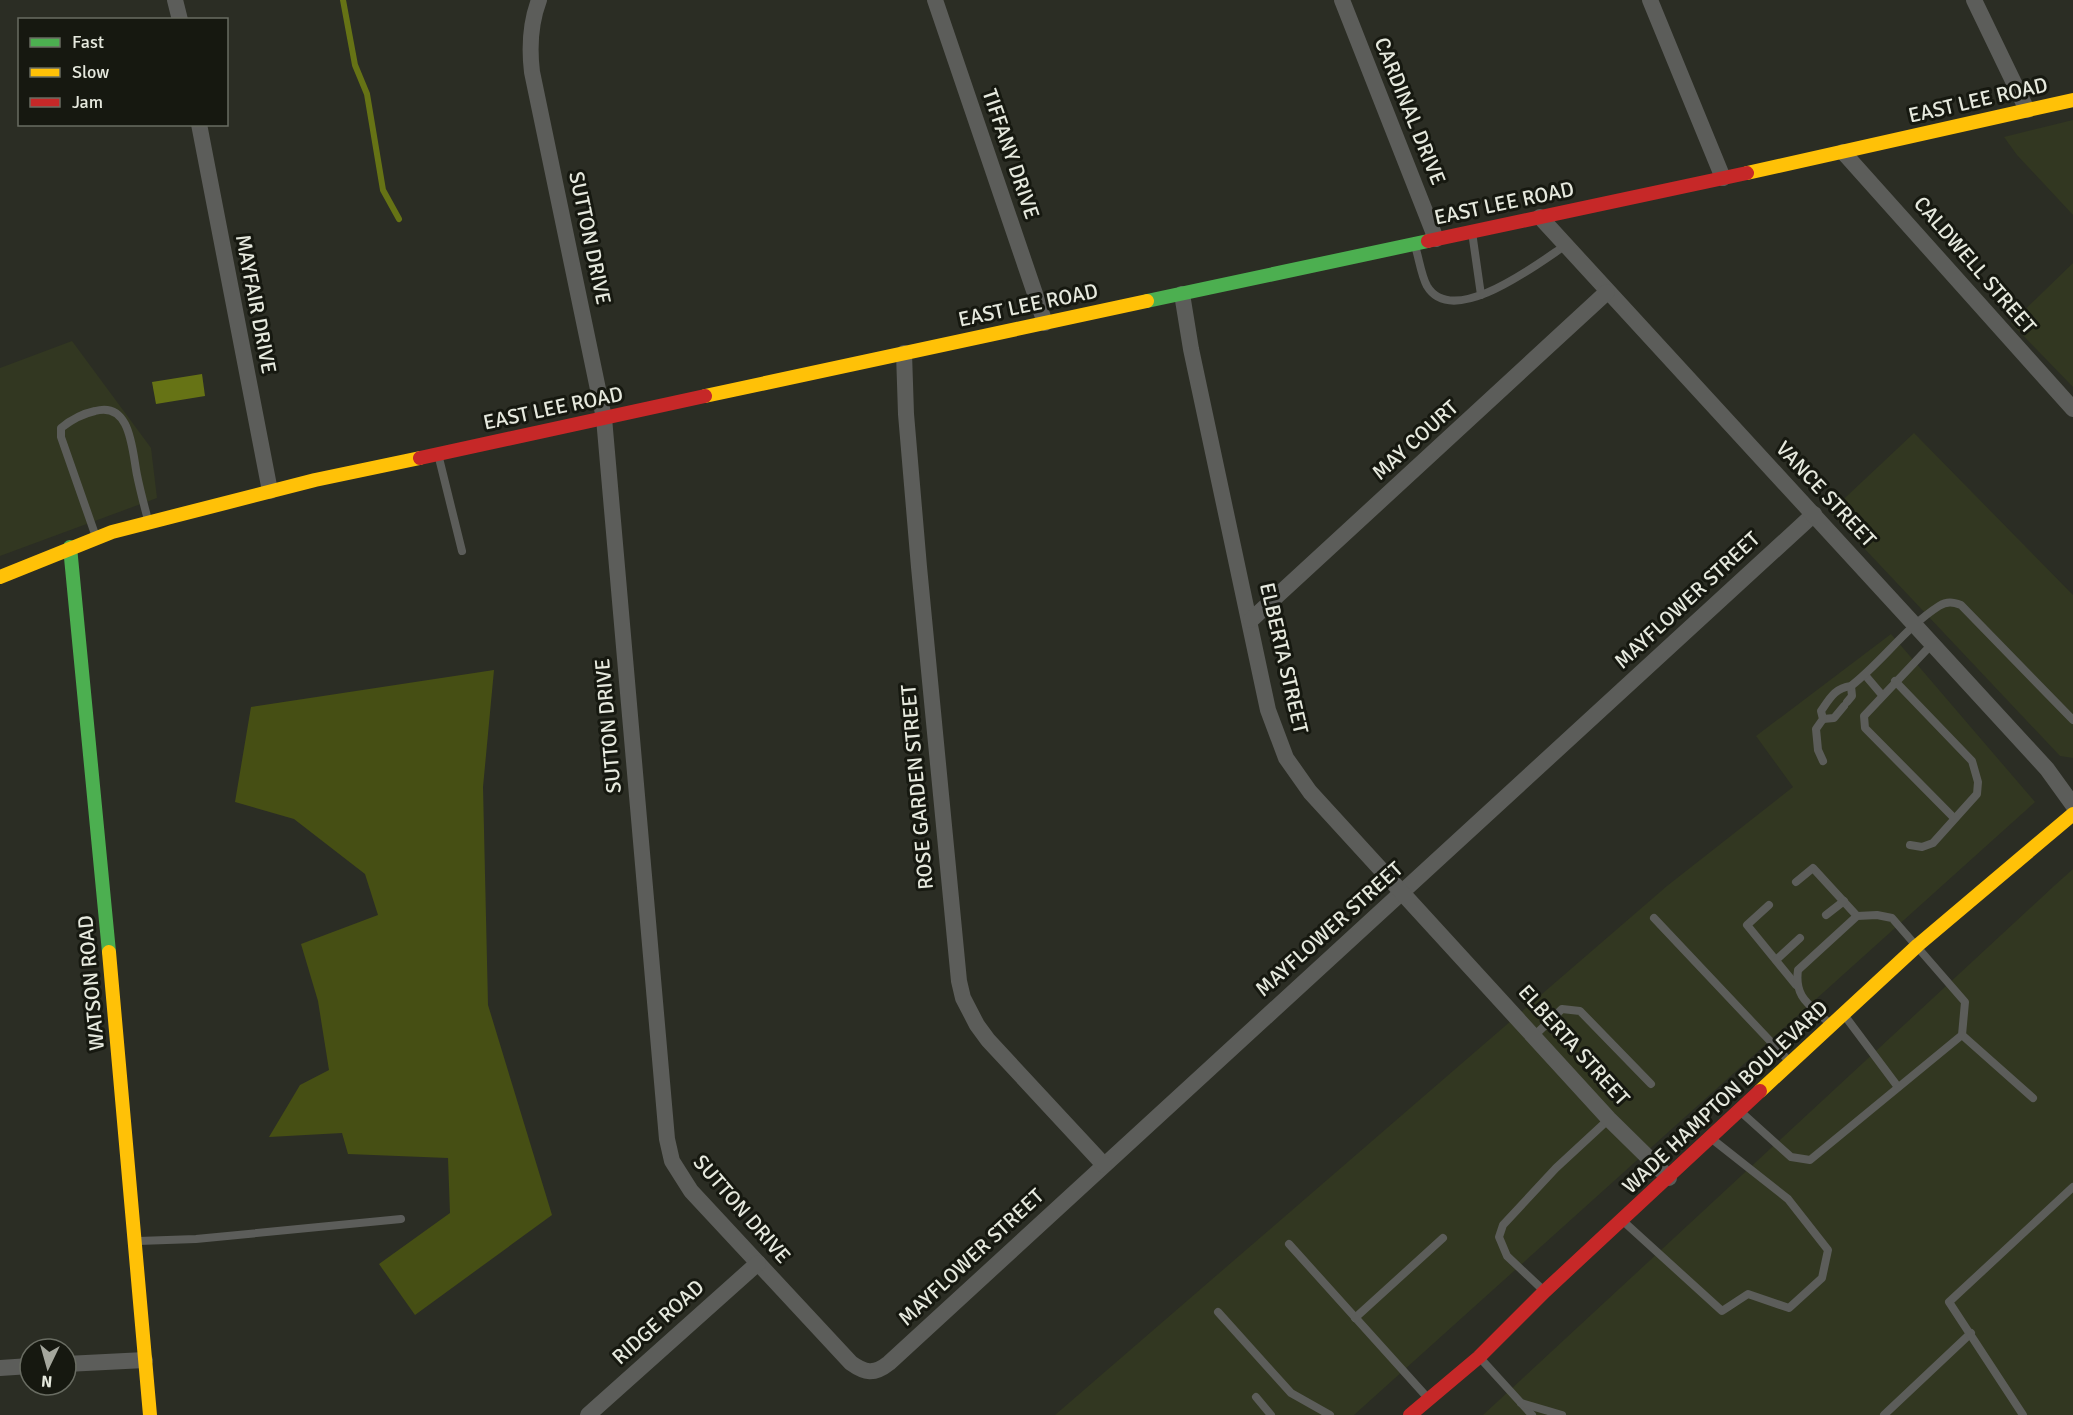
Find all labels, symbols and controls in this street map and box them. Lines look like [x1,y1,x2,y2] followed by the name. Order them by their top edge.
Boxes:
[18,18,228,126] legend
[72,31,104,53] text: Fast
[1369,33,1451,189] street label: CARDINAL DRIVE
[72,61,109,83] text: Slow
[1906,71,2050,129] street label: EAST LEE ROAD
[977,86,1045,222] street label: TIFFANY DRIVE
[72,91,103,113] text: Jam
[563,169,617,307] street label: SUTTON DRIVE
[1432,175,1576,231] street label: EAST LEE ROAD
[1908,191,2042,340] street label: CALDWELL STREET
[230,232,282,376] street label: MAYFAIR DRIVE
[956,277,1100,333] street label: EAST LEE ROAD
[481,380,625,436] street label: EAST LEE ROAD
[1367,394,1464,485] street label: MAY COURT
[1770,436,1882,553] street label: VANCE STREET
[1609,525,1766,674] street label: MAYFLOWER STREET
[1254,580,1314,737] street label: ELBERTA STREET
[589,657,627,795] street label: SUTTON DRIVE
[895,683,939,891] street label: ROSE GARDEN STREET
[1250,855,1409,1002] street label: MAYFLOWER STREET
[72,914,110,1052] street label: WATSON ROAD
[1513,979,1636,1111] street label: ELBERTA STREET
[1617,995,1833,1199] street label: WADE HAMPTON BOULEVARD
[688,1149,796,1269] street label: SUTTON DRIVE
[893,1182,1050,1331] street label: MAYFLOWER STREET
[607,1274,709,1370] street label: RIDGE ROAD
[18,1337,78,1397] north arrow
[40,1370,53,1391] text: N

